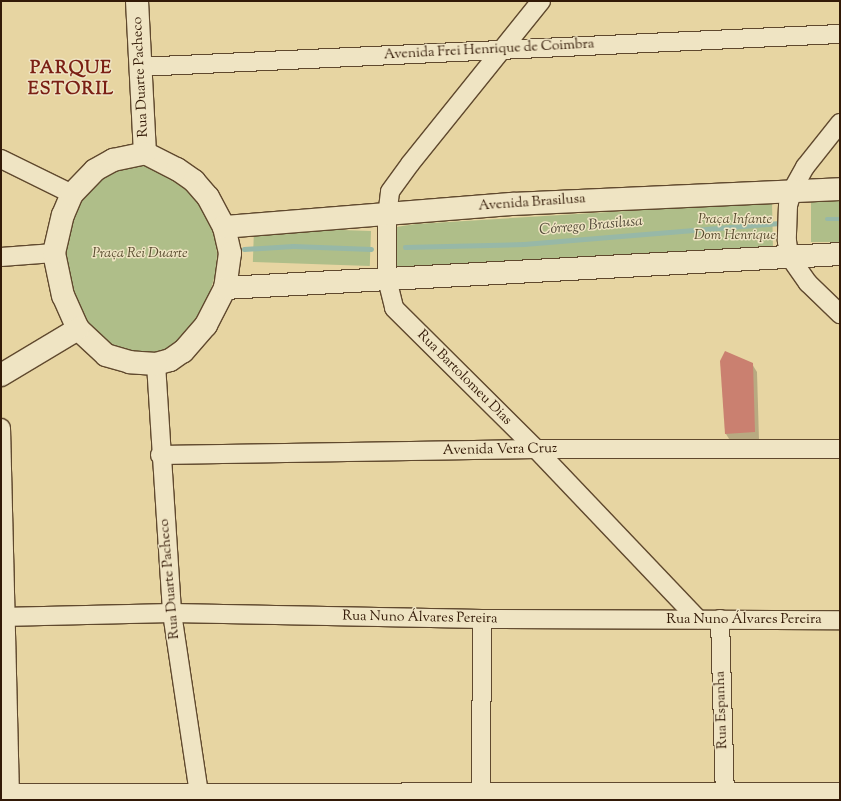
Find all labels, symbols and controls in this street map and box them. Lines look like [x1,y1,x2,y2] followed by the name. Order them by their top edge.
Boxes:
[129,16,153,138] street label: Rua Duarte Pacheco
[383,36,595,64] street label: Avenida Frei Henrique de Coimbra
[28,59,114,102] district label: PARQUE ESTORIL
[478,191,586,215] street label: Avenida Brasilusa
[694,212,776,244] park label: Praça Infante Dom Henrique
[538,213,644,239] water label: Córrego Brasilusa
[92,246,188,262] park label: Praça Rei Duarte
[413,327,515,429] street label: Rua Bartolomeu Dias
[443,441,557,459] street label: Avenida Vera Cruz
[156,518,184,640] street label: Rua Duarte Pacheco
[342,608,498,628] street label: Rua Nuno Álvares Pereira
[666,612,822,628] street label: Rua Nuno Álvares Pereira
[712,671,732,749] street label: Rua Espanha

